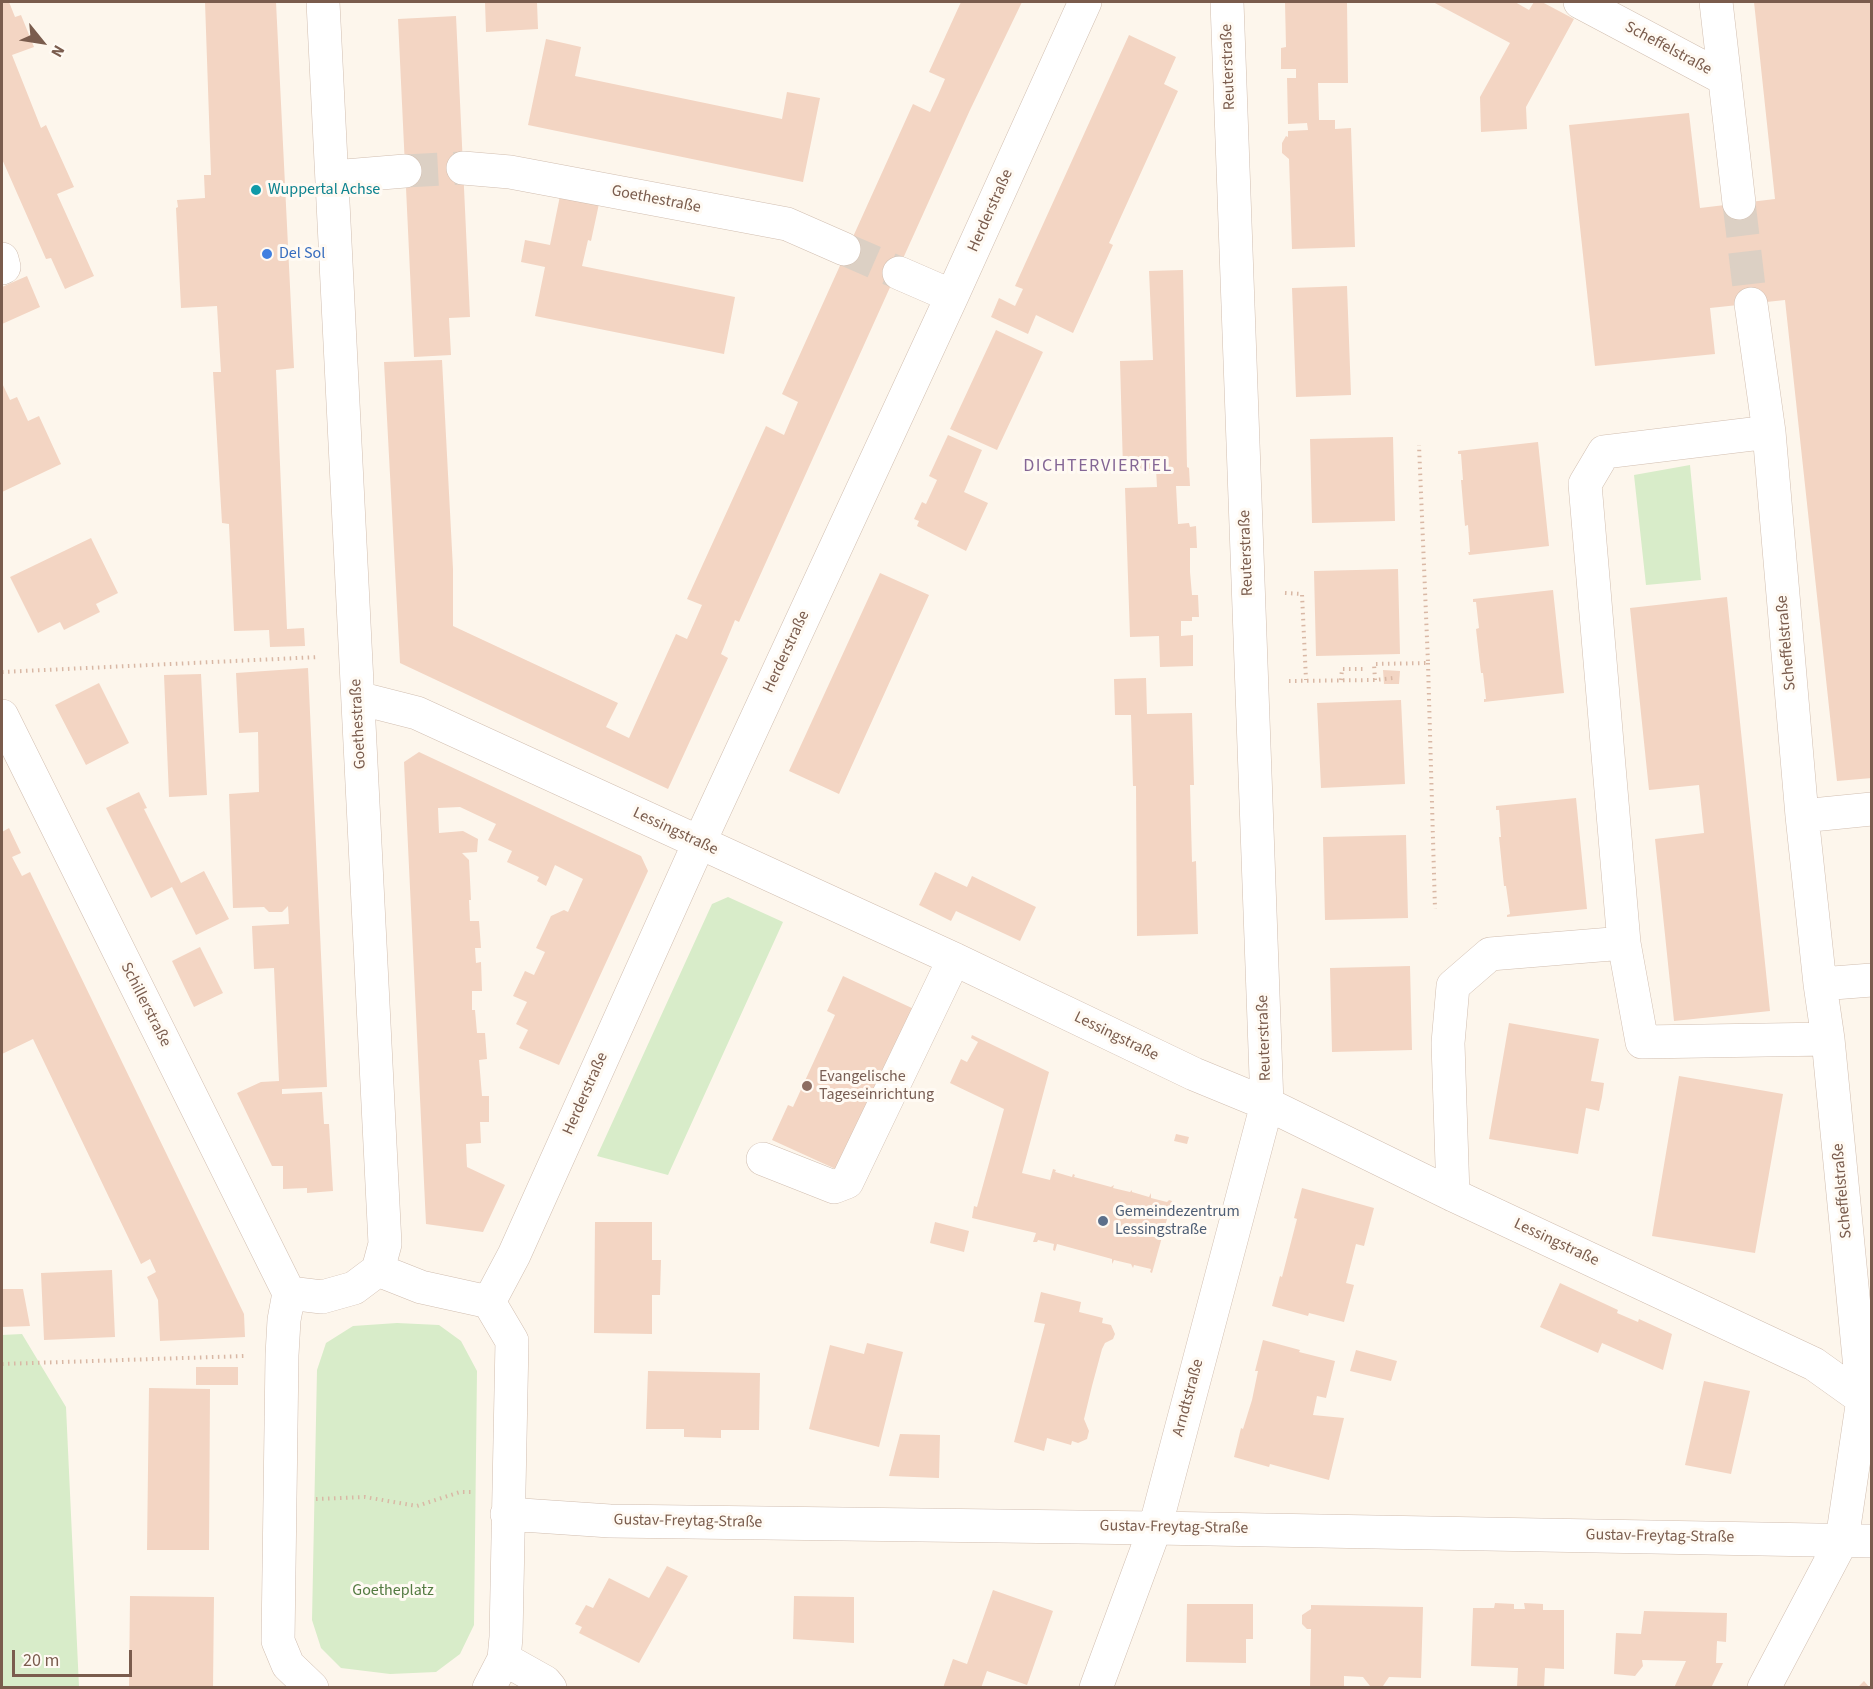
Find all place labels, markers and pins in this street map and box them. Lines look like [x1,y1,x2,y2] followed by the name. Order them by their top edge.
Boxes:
[268,180,380,200] place label: Wuppertal Achse
[249,183,263,197] marker: Wuppertal Achse
[279,244,325,264] place label: Del Sol
[260,247,274,261] marker: Del Sol
[819,1067,934,1105] place label: Evangelische Tageseinrichtung
[800,1079,814,1093] marker: Evangelische Tageseinrichtung
[1115,1202,1240,1240] place label: Gemeindezentrum Lessingstraße
[1096,1214,1110,1228] marker: Gemeindezentrum Lessingstraße

